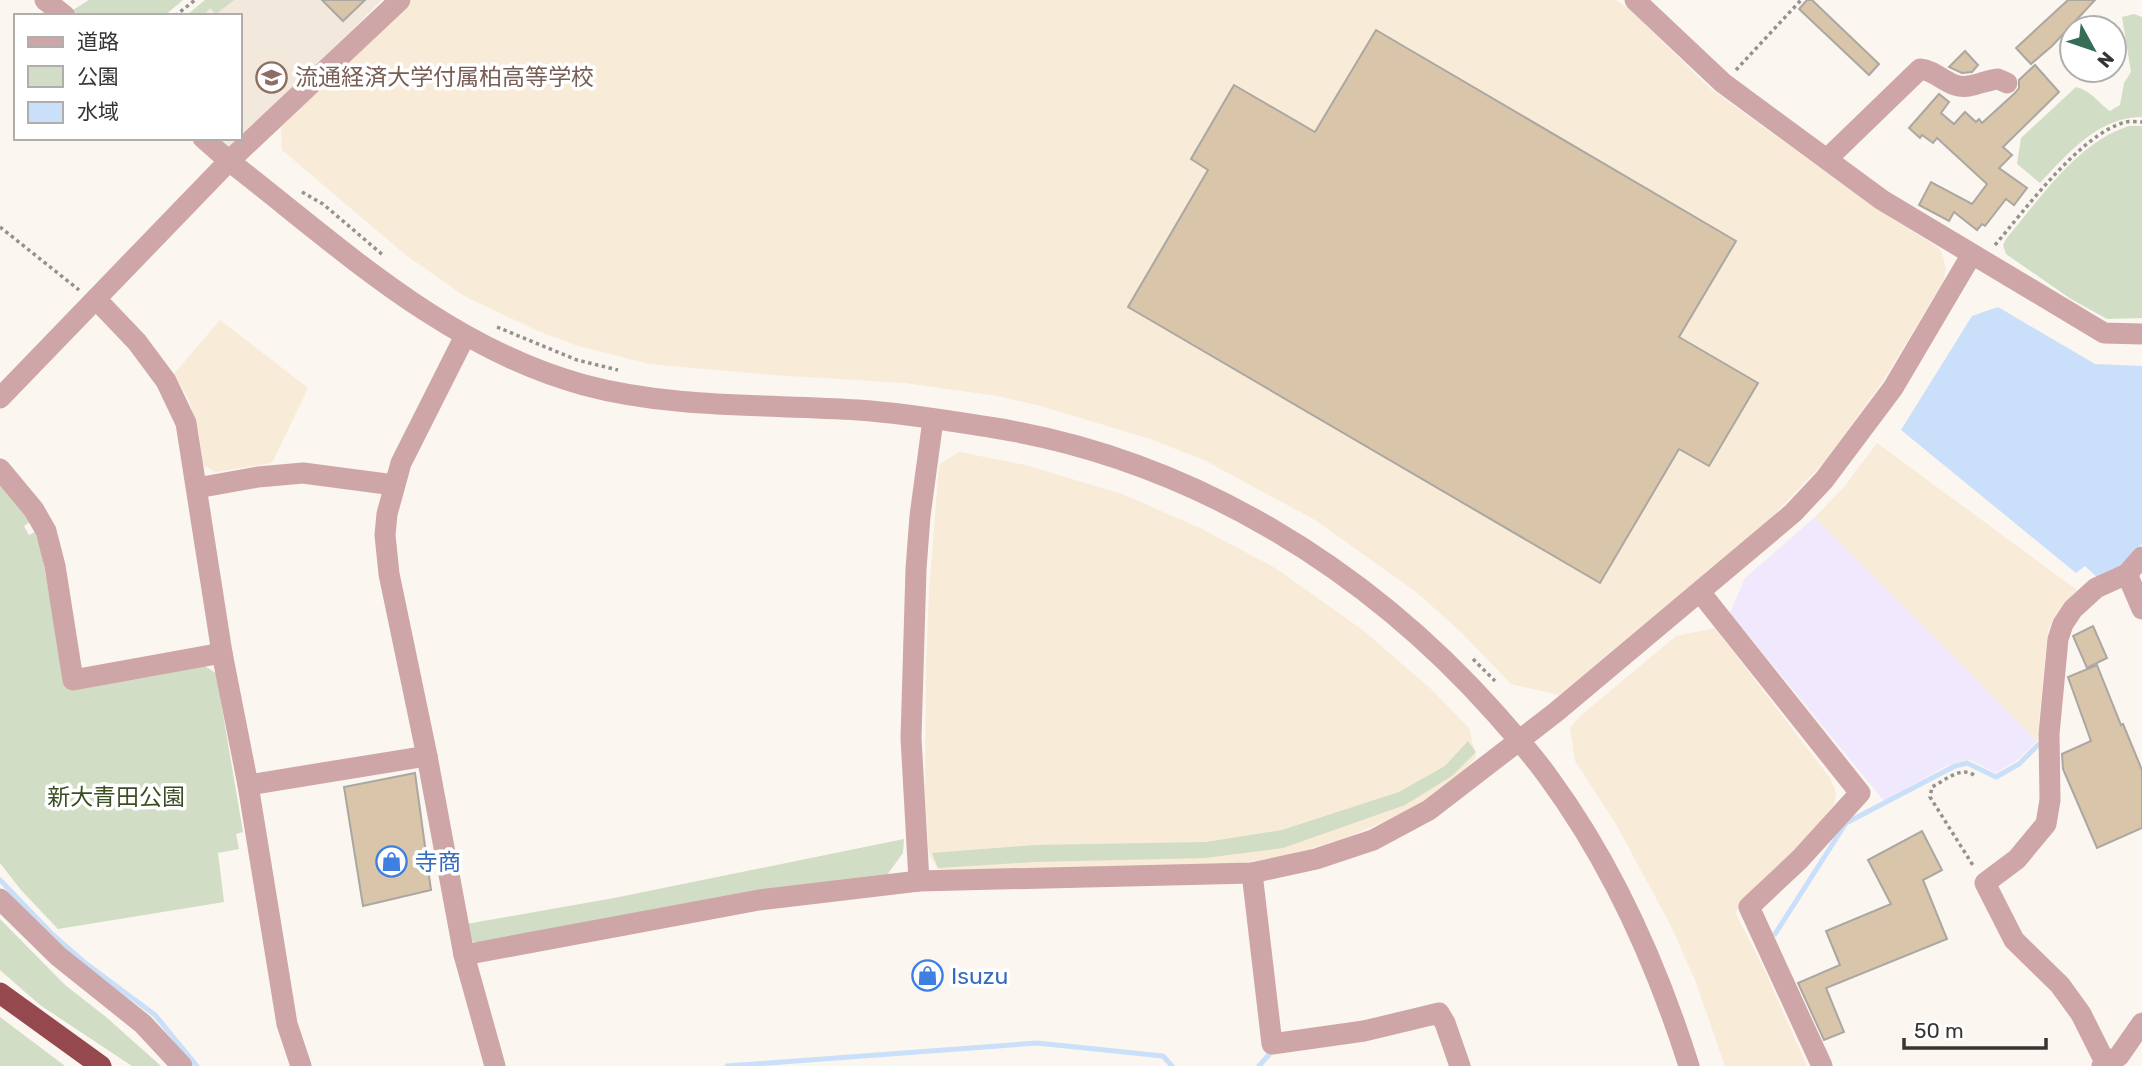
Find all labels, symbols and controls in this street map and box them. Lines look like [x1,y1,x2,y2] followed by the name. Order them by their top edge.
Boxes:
[14,14,242,140] legend
[2058,14,2128,84] north arrow
[77,29,119,54] text: 道路
[2092,47,2119,72] text: N
[255,60,289,94] school or university icon: 流通経済大学付属柏高等学校
[295,63,594,91] place label: 流通経済大学付属柏高等学校
[77,64,119,89] text: 公園
[77,99,119,124] text: 水域
[47,783,185,811] park label: 新大青田公園
[375,845,409,879] shop icon: 寺商
[415,848,461,876] place label: 寺商
[911,959,945,993] shop icon: Isuzu
[951,962,1008,990] place label: Isuzu
[1904,1006,2046,1050] scale bar
[1914,1018,1964,1043] text: 50 m

